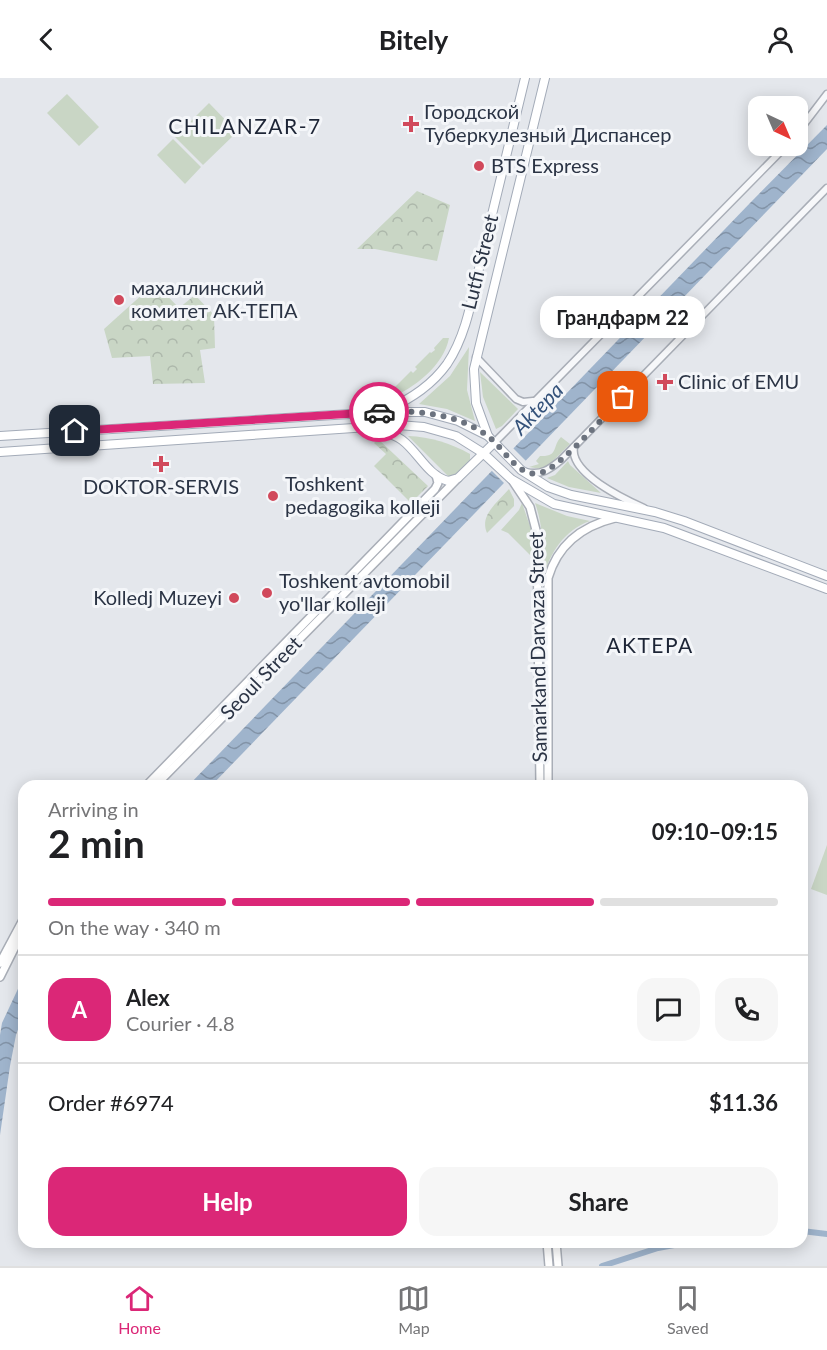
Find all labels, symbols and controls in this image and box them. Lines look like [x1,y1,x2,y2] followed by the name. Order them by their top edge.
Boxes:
[30,23,63,56] icon: back
[379,23,448,56] text: Bitely
[764,23,797,56] icon: person
[748,96,808,156] north arrow
[748,96,808,156] map controls
[424,99,671,146] place label: Городской Туберкулезный Диспансер
[168,113,322,138] district label: CHILANZAR-7
[402,115,420,133] marker: Городской Туберкулезный Диспансер
[491,153,599,177] place label: BTS Express
[472,159,486,173] marker: BTS Express
[456,212,502,312] street label: Lutfi Street
[131,275,298,322] place label: махаллинский комитет АК-ТЕПА
[112,293,126,307] marker: махаллинский комитет АК-ТЕПА
[540,295,706,337] callout: Грандфарм 22
[556,305,689,329] text: Грандфарм 22
[678,369,799,393] place label: Clinic of EMU
[597,371,648,422] pin
[656,373,674,391] marker: Clinic of EMU
[506,377,568,440] water label: Aktepa
[606,380,639,413] icon: bag
[349,382,409,442] courier
[363,396,396,429] icon: car
[49,405,100,456] pin
[58,414,91,447] icon: home
[152,455,170,473] marker: DOKTOR-SERVIS
[285,471,440,518] place label: Toshkent pedagogika kolleji
[83,474,239,498] place label: DOKTOR-SERVIS
[266,489,280,503] marker: Toshkent pedagogika kolleji
[523,531,551,763] street label: Samarkand Darvaza Street
[279,568,450,615] place label: Toshkent avtomobil yo'llar kolleji
[93,585,222,609] place label: Kolledj Muzeyi
[260,586,274,600] marker: Toshkent avtomobil yo'llar kolleji
[227,591,241,605] marker: Kolledj Muzeyi
[215,631,306,724] street label: Seoul Street
[606,632,694,657] district label: AKTEPA
[48,797,139,821] text: Arriving in
[652,818,778,845] text: 09:10–09:15
[48,820,145,866] text: 2 min
[48,915,221,939] text: On the way · 340 m
[637,978,700,1041] button: chat
[715,978,778,1041] button: phone
[126,984,170,1011] text: Alex
[72,996,87,1023] text: A
[126,1011,235,1035] text: Courier · 4.8
[48,1089,174,1116] text: Order #6974
[709,1089,778,1116] text: $11.36
[48,1167,407,1236] button: Help
[419,1167,778,1236] button: Share
[118,1282,161,1337] tab: Home
[397,1282,430,1337] tab: Map
[667,1282,709,1337] tab: Saved

